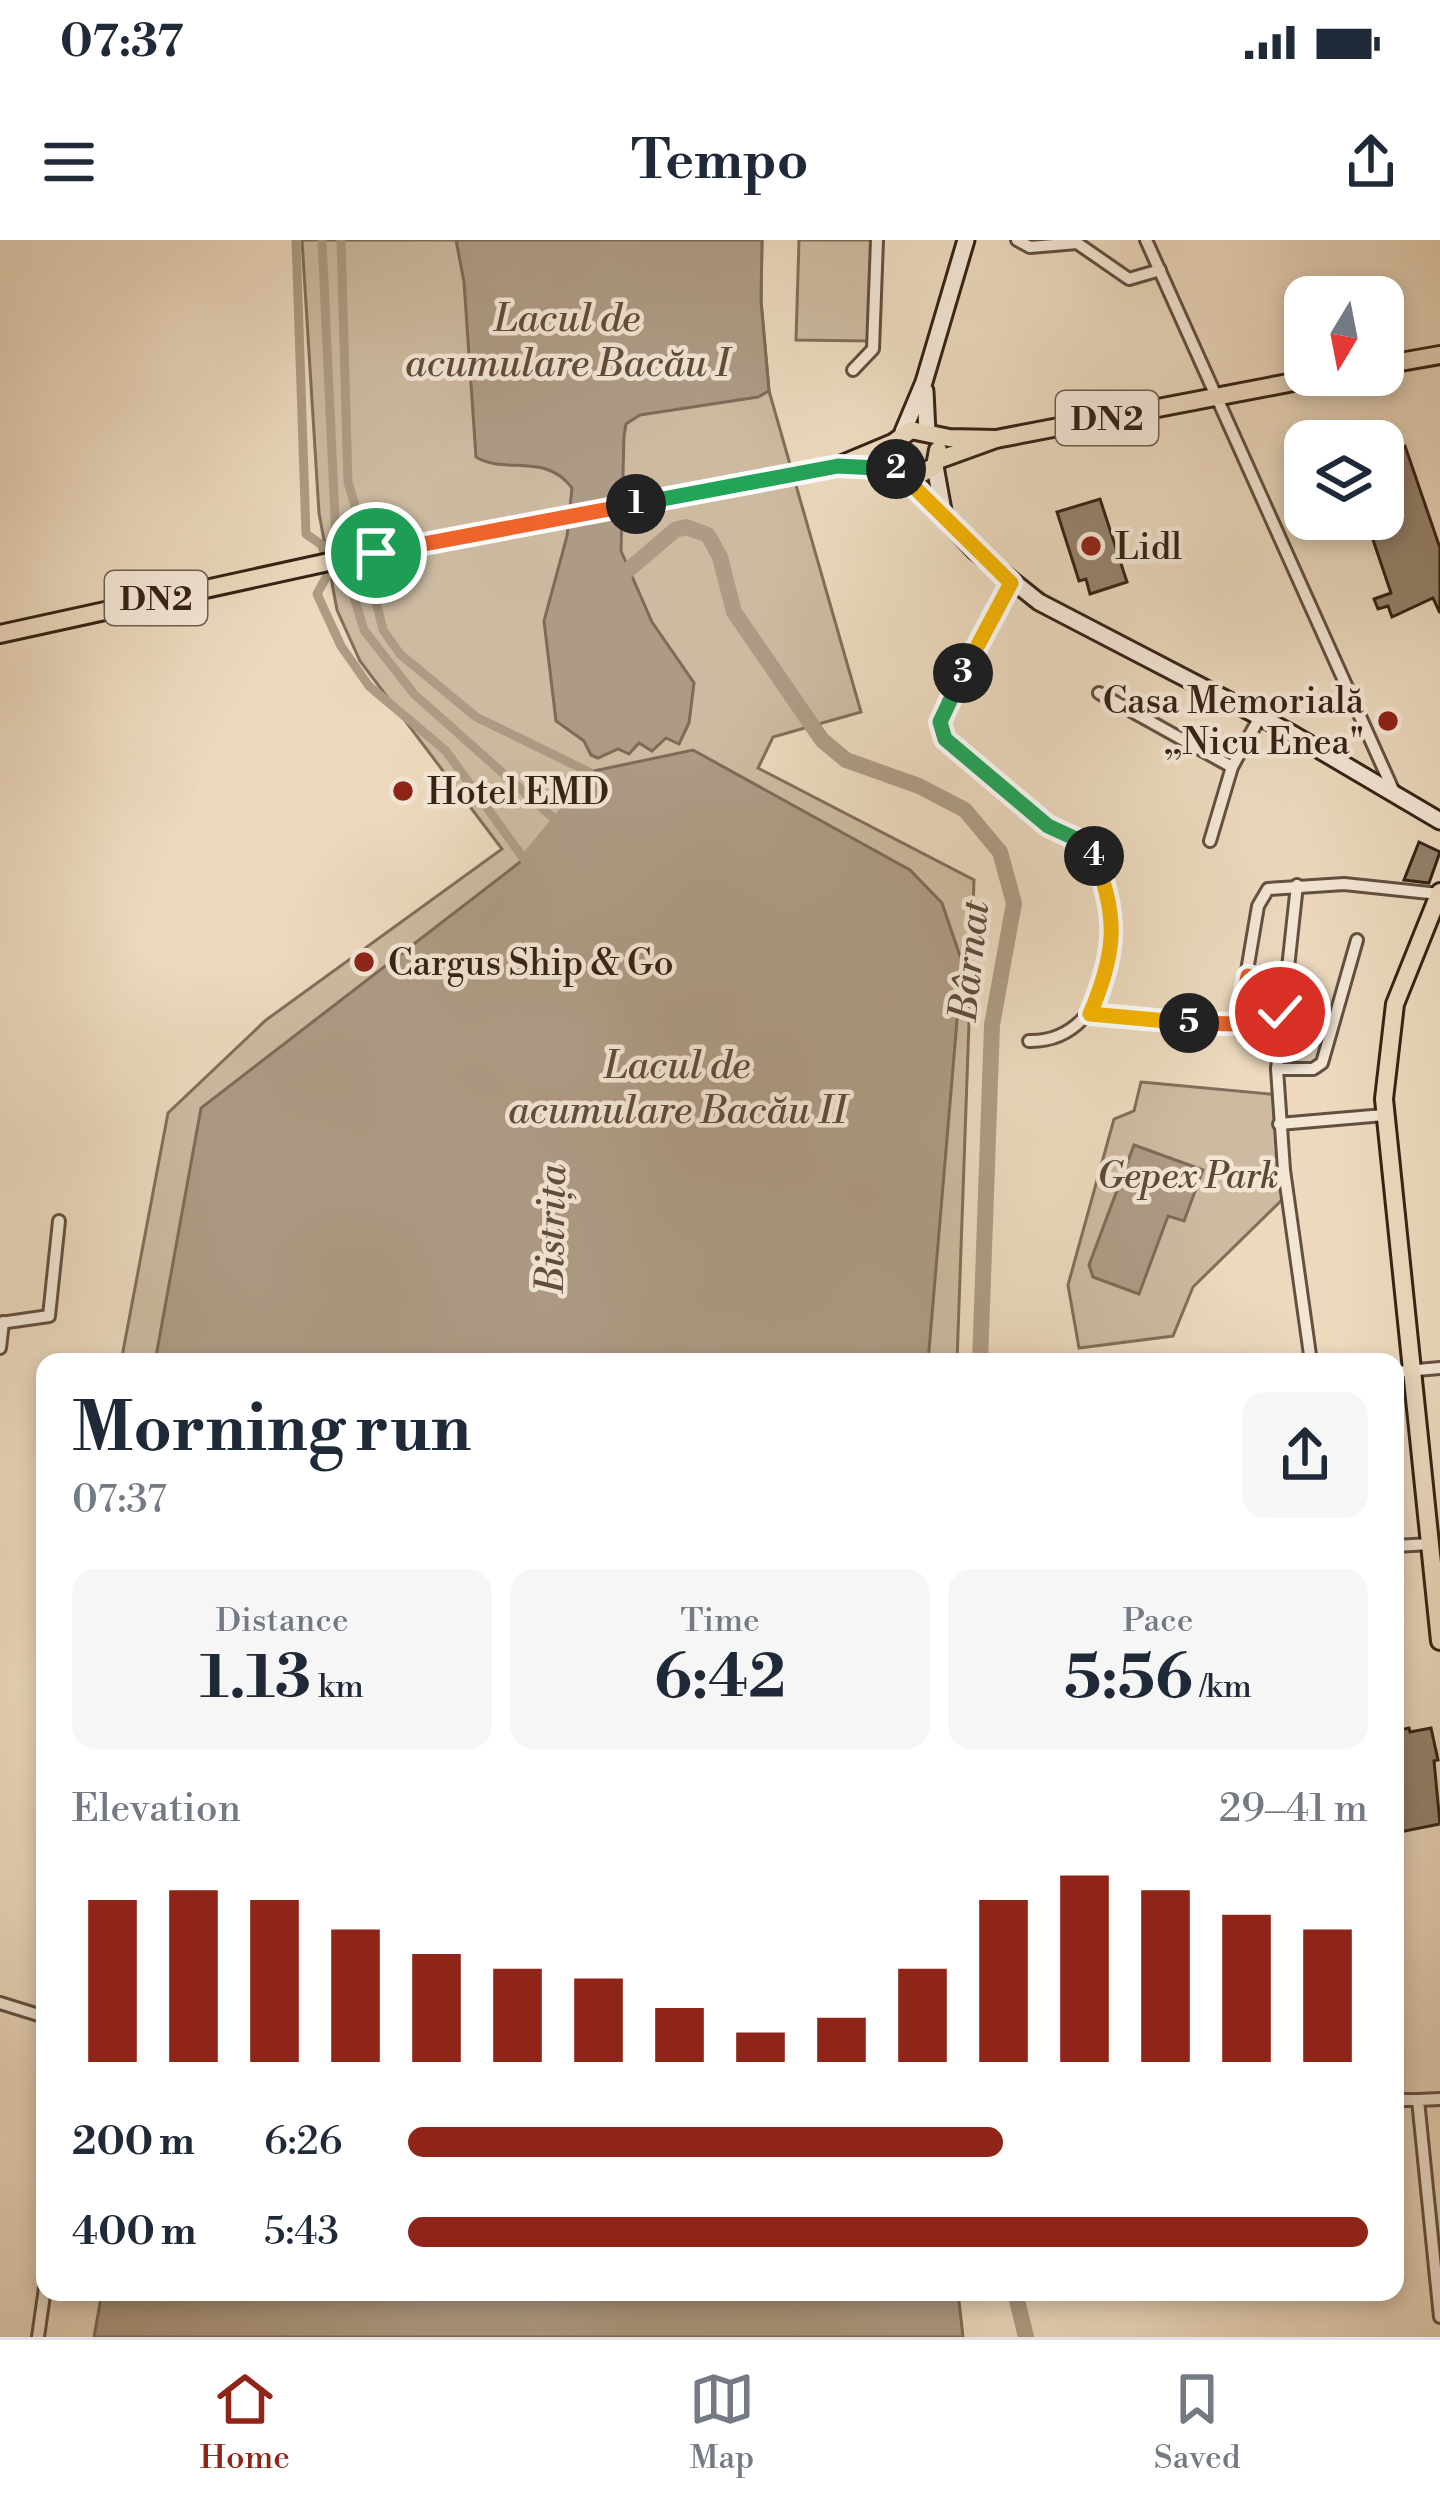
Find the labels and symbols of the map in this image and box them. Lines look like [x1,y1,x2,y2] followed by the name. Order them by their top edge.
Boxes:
[1284,276,1404,396] north arrow
[405,295,733,389] water label: Lacul de acumulare Bacău I
[1056,391,1158,445] road number: DN2
[866,439,926,499] pin: 2
[606,474,666,534] pin: 1
[325,502,427,604] pin
[1115,526,1182,571] place label: Lidl
[1078,533,1104,559] marker: Lidl
[105,571,207,625] road number: DN2
[933,643,993,703] pin: 3
[1103,680,1365,766] place label: Casa Memorială „Nicu Enea"
[1375,708,1401,734] marker: Casa Memorială „Nicu Enea"
[427,771,609,816] place label: Hotel EMD
[390,778,416,804] marker: Hotel EMD
[1064,826,1124,886] pin: 4
[940,897,1001,1025] water label: Bârnat
[388,942,674,987] place label: Cargus Ship & Go
[351,949,377,975] marker: Cargus Ship & Go
[1229,961,1331,1063] pin
[1159,993,1219,1053] pin: 5
[508,1042,850,1136] water label: Lacul de acumulare Bacău II
[1097,1155,1279,1200] park label: Gepex Park
[527,1164,578,1295] water label: Bistrița

